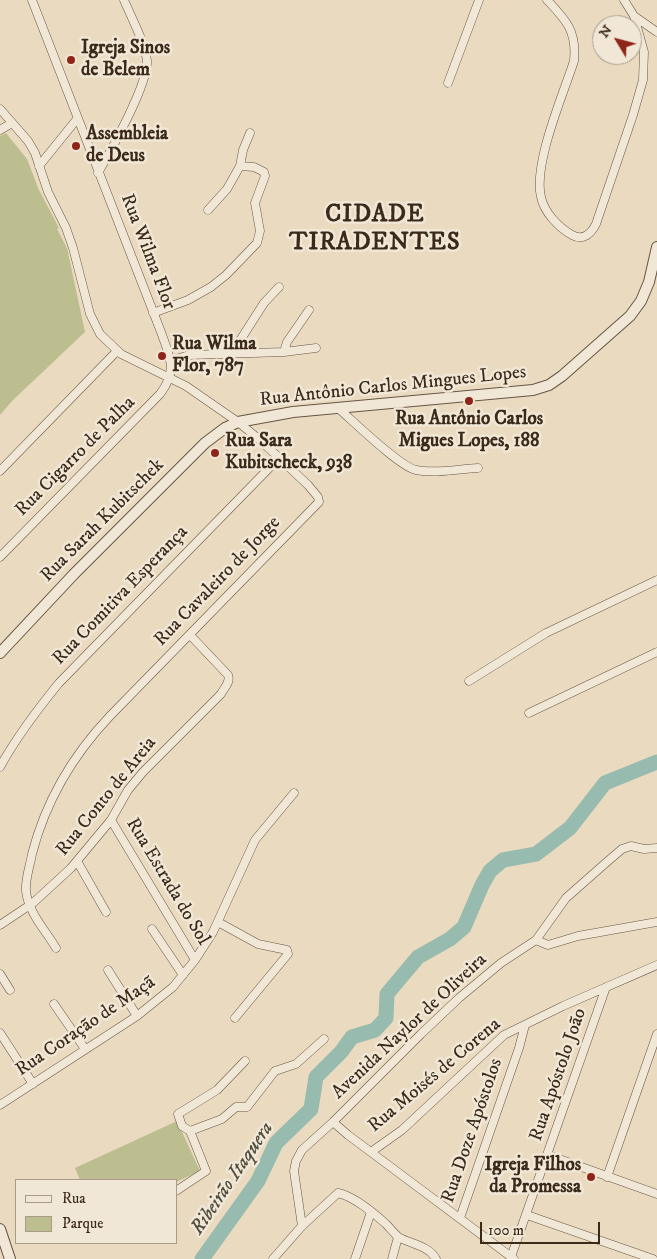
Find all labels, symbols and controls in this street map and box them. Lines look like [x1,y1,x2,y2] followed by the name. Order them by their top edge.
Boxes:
[592,15,642,65] north arrow
[595,22,616,42] text: N
[81,38,170,82] place label: Igreja Sinos de Belem
[65,54,77,66] marker: Igreja Sinos de Belem
[86,124,168,168] place label: Assembleia de Deus
[70,140,82,152] marker: Assembleia de Deus
[115,191,179,313] street label: Rua Wilma Flor
[288,202,462,258] district label: CIDADE TIRADENTES
[172,334,256,378] place label: Rua Wilma Flor, 787
[156,350,168,362] marker: Rua Wilma Flor, 787
[259,362,527,412] street label: Rua Antônio Carlos Mingues Lopes
[11,392,141,522] street label: Rua Cigarro de Palha
[463,395,475,407] marker: Rua Antônio Carlos Migues Lopes, 188
[395,409,543,453] place label: Rua Antônio Carlos Migues Lopes, 188
[225,431,352,475] place label: Rua Sara Kubitscheck, 938
[209,447,221,459] marker: Rua Sara Kubitscheck, 938
[37,455,169,587] street label: Rua Sarah Kubitschek
[150,512,286,652] street label: Rua Cavaleiro de Jorge
[49,522,193,670] street label: Rua Comitiva Esperança
[52,733,162,861] street label: Rua Conto de Areia
[120,814,214,950] street label: Rua Estrada do Sol
[328,949,492,1105] street label: Avenida Naylor de Oliveira
[12,972,160,1082] street label: Rua Coração de Maçã
[526,1006,592,1144] street label: Rua Apóstolo João
[364,1014,506,1138] street label: Rua Moisés de Corena
[438,1056,508,1206] street label: Rua Doze Apóstolos
[186,1118,280,1240] water label: Ribeirão Itaquera
[485,1155,581,1199] place label: Igreja Filhos da Promessa
[585,1171,597,1183] marker: Igreja Filhos da Promessa
[15,1179,178,1244] legend
[62,1189,86,1208] text: Rua
[482,1212,602,1244] scale bar
[62,1214,103,1233] text: Parque
[488,1221,524,1240] text: 100 m

